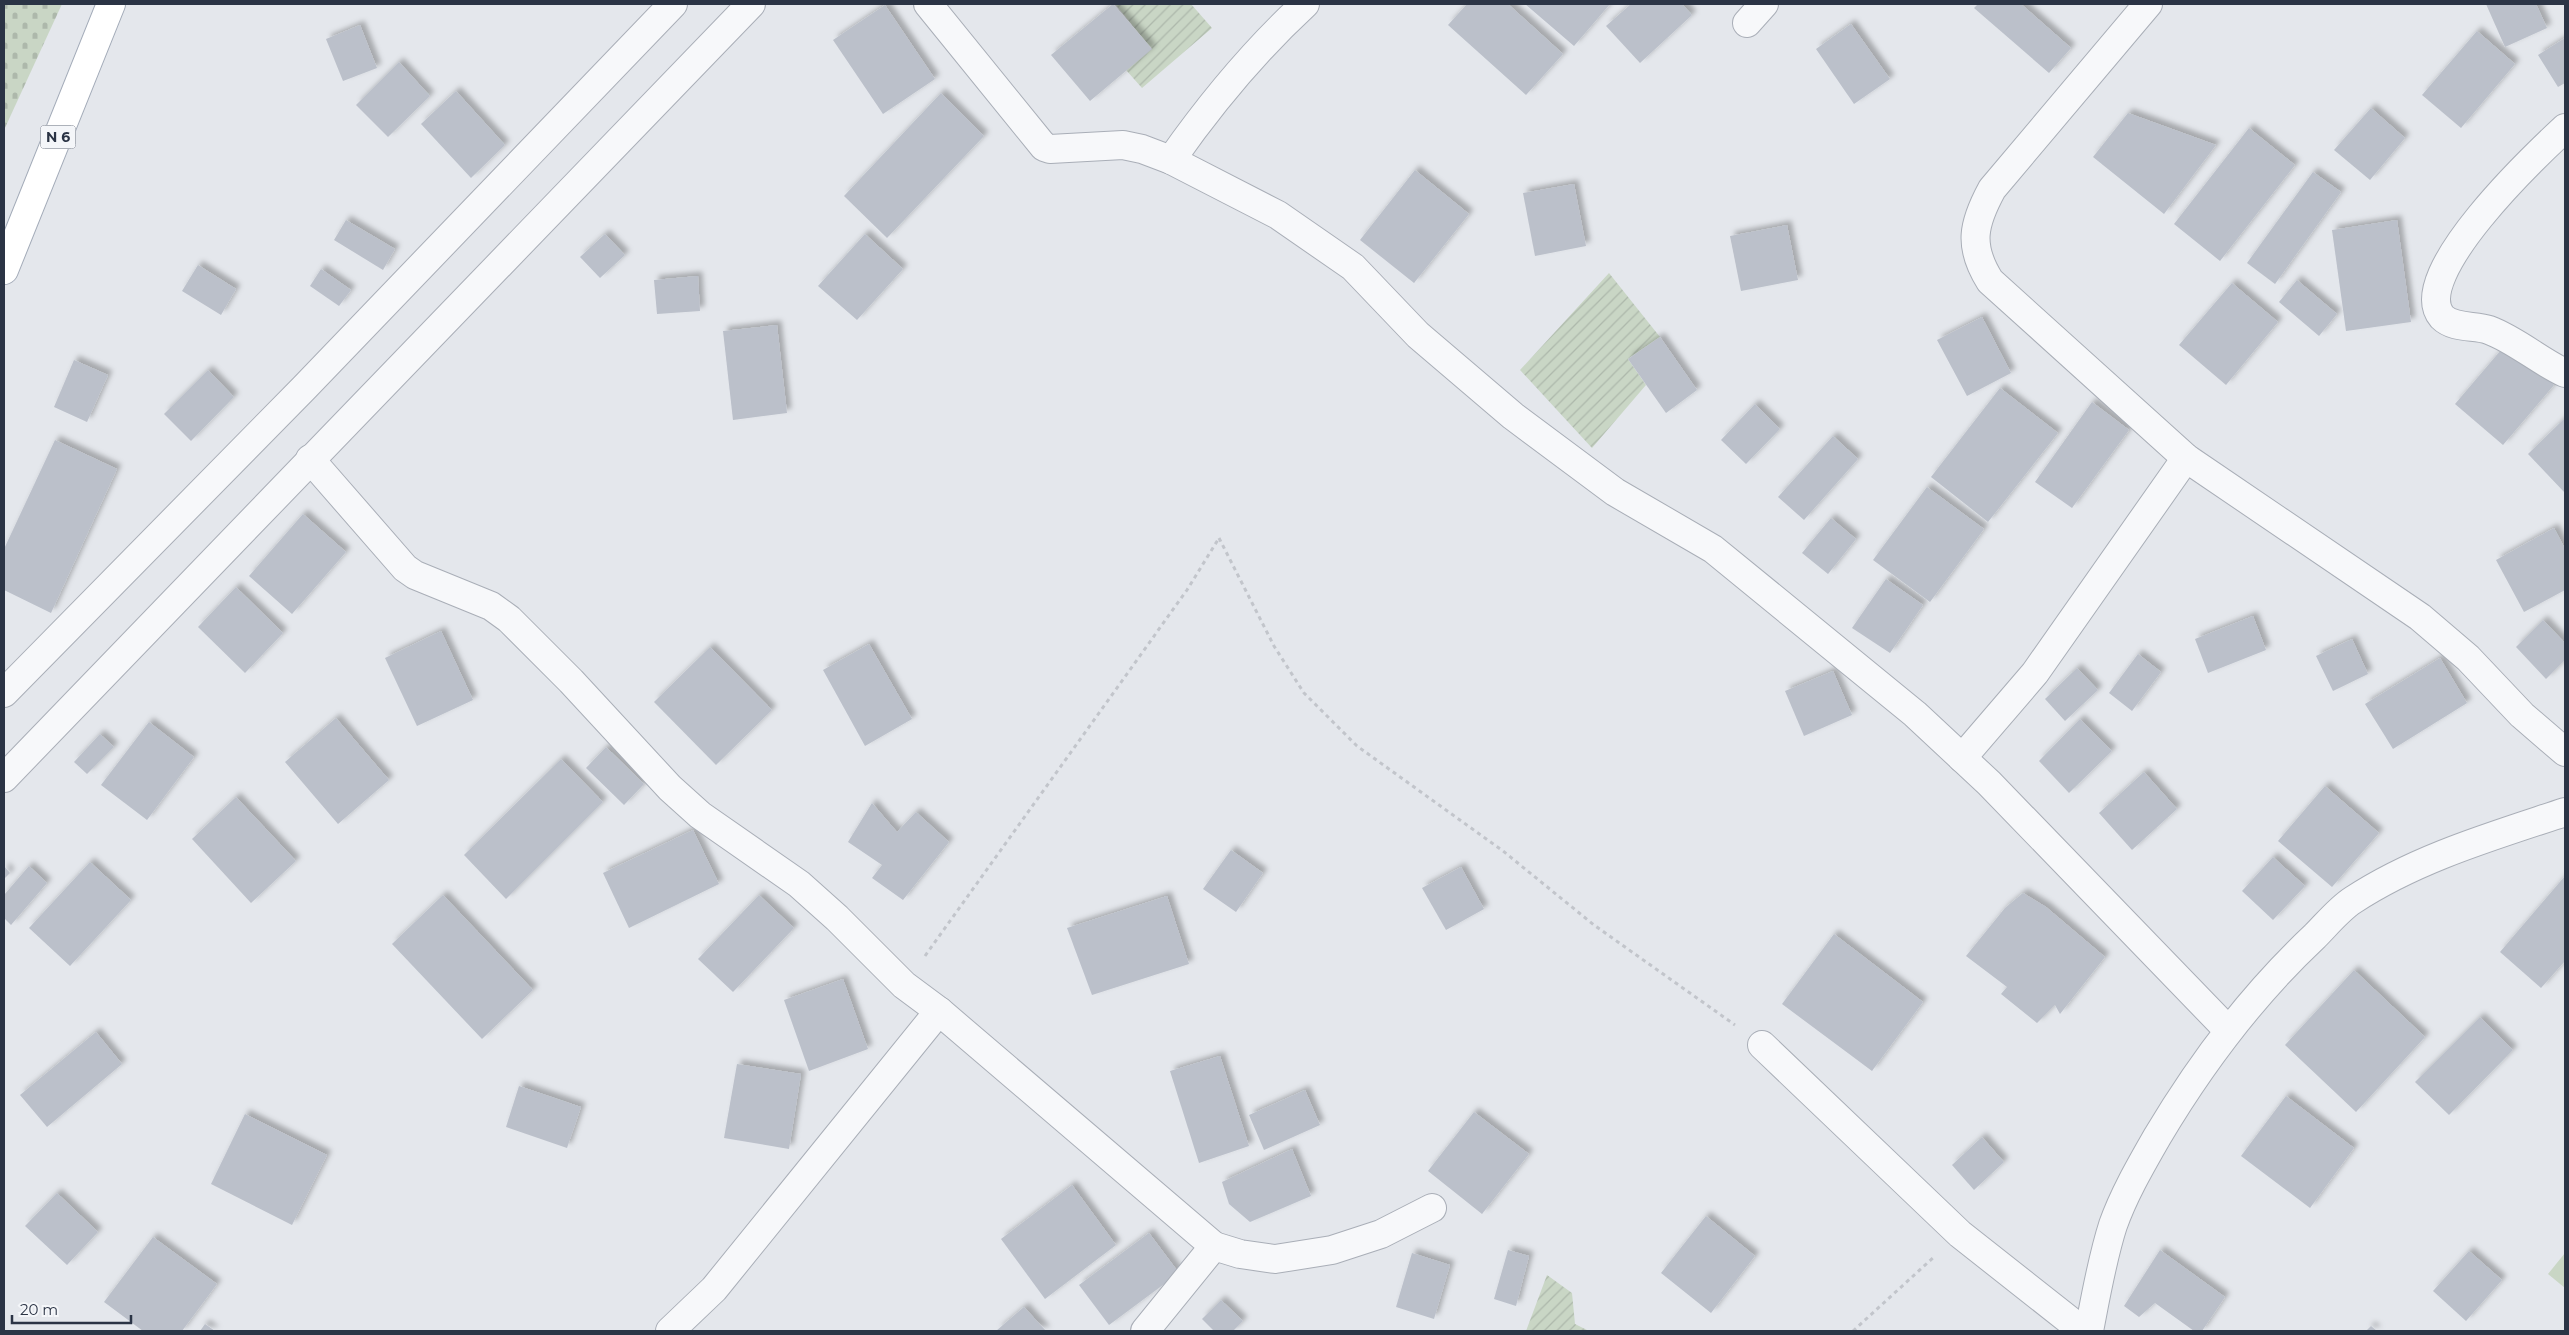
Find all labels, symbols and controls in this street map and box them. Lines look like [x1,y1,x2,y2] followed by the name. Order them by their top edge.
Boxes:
[40,125,76,148] road number: N 6
[12,1292,131,1324] scale bar
[20,1300,58,1319] text: 20 m

